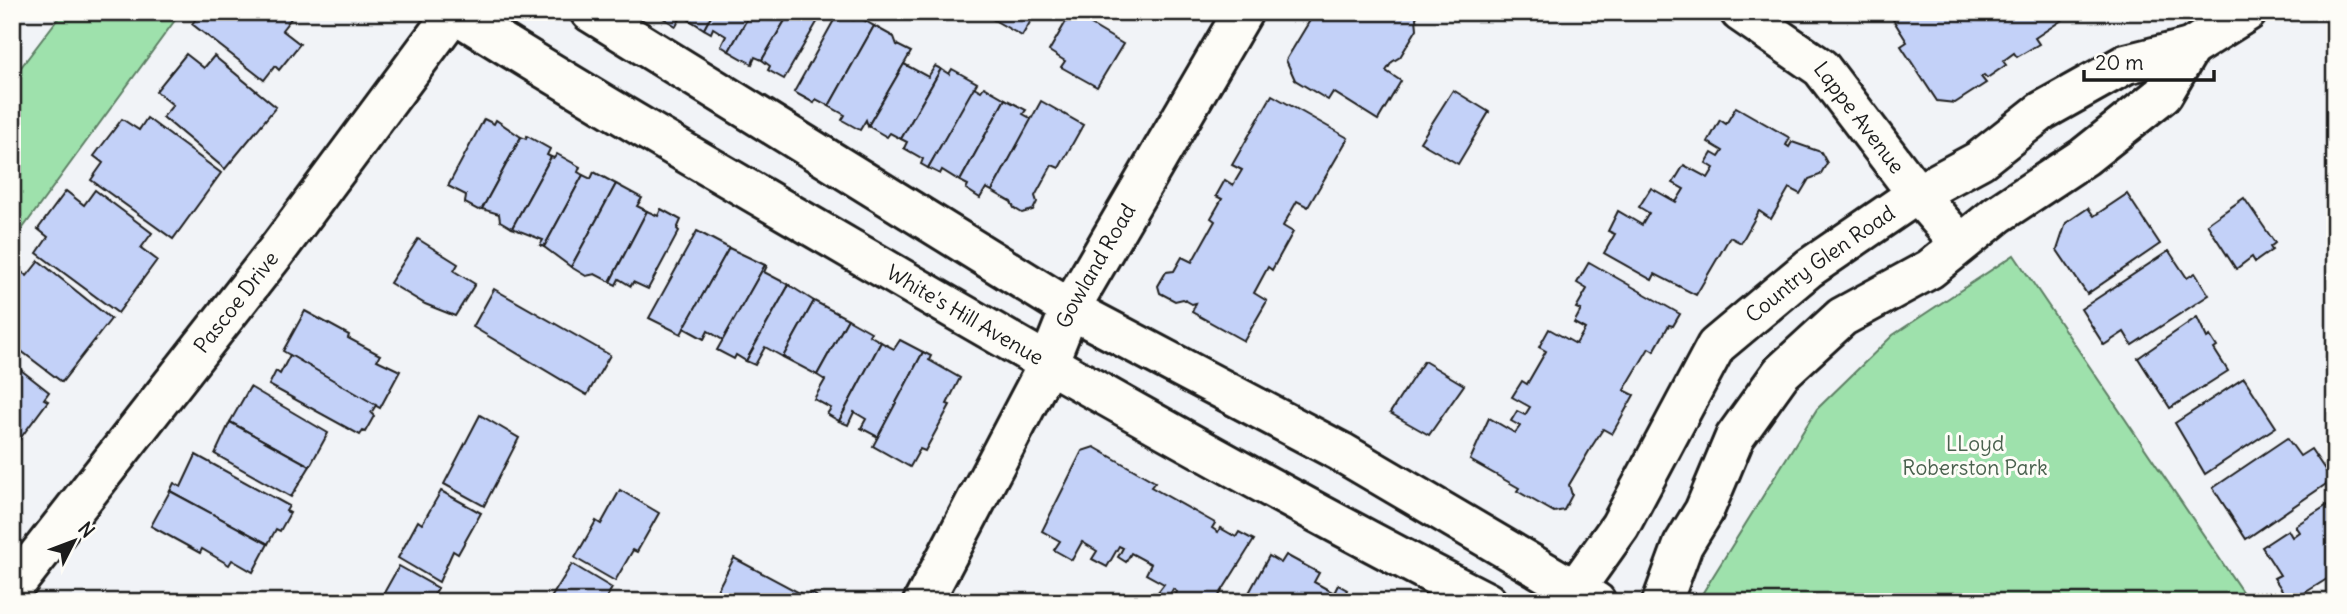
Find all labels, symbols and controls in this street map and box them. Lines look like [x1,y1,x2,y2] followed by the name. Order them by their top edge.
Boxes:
[2084,38,2214,82] scale bar
[2095,49,2144,76] text: 20 m
[1808,56,1911,179] street label: Lappe Avenue
[1050,199,1141,332] street label: Gowland Road
[1740,199,1900,328] street label: Country Glen Road
[188,246,284,358] street label: Pascoe Drive
[882,259,1049,371] street label: White's Hill Avenue
[1902,430,2048,481] park label: LLoyd Roberston Park
[38,505,108,576] north arrow
[73,517,100,543] text: N

